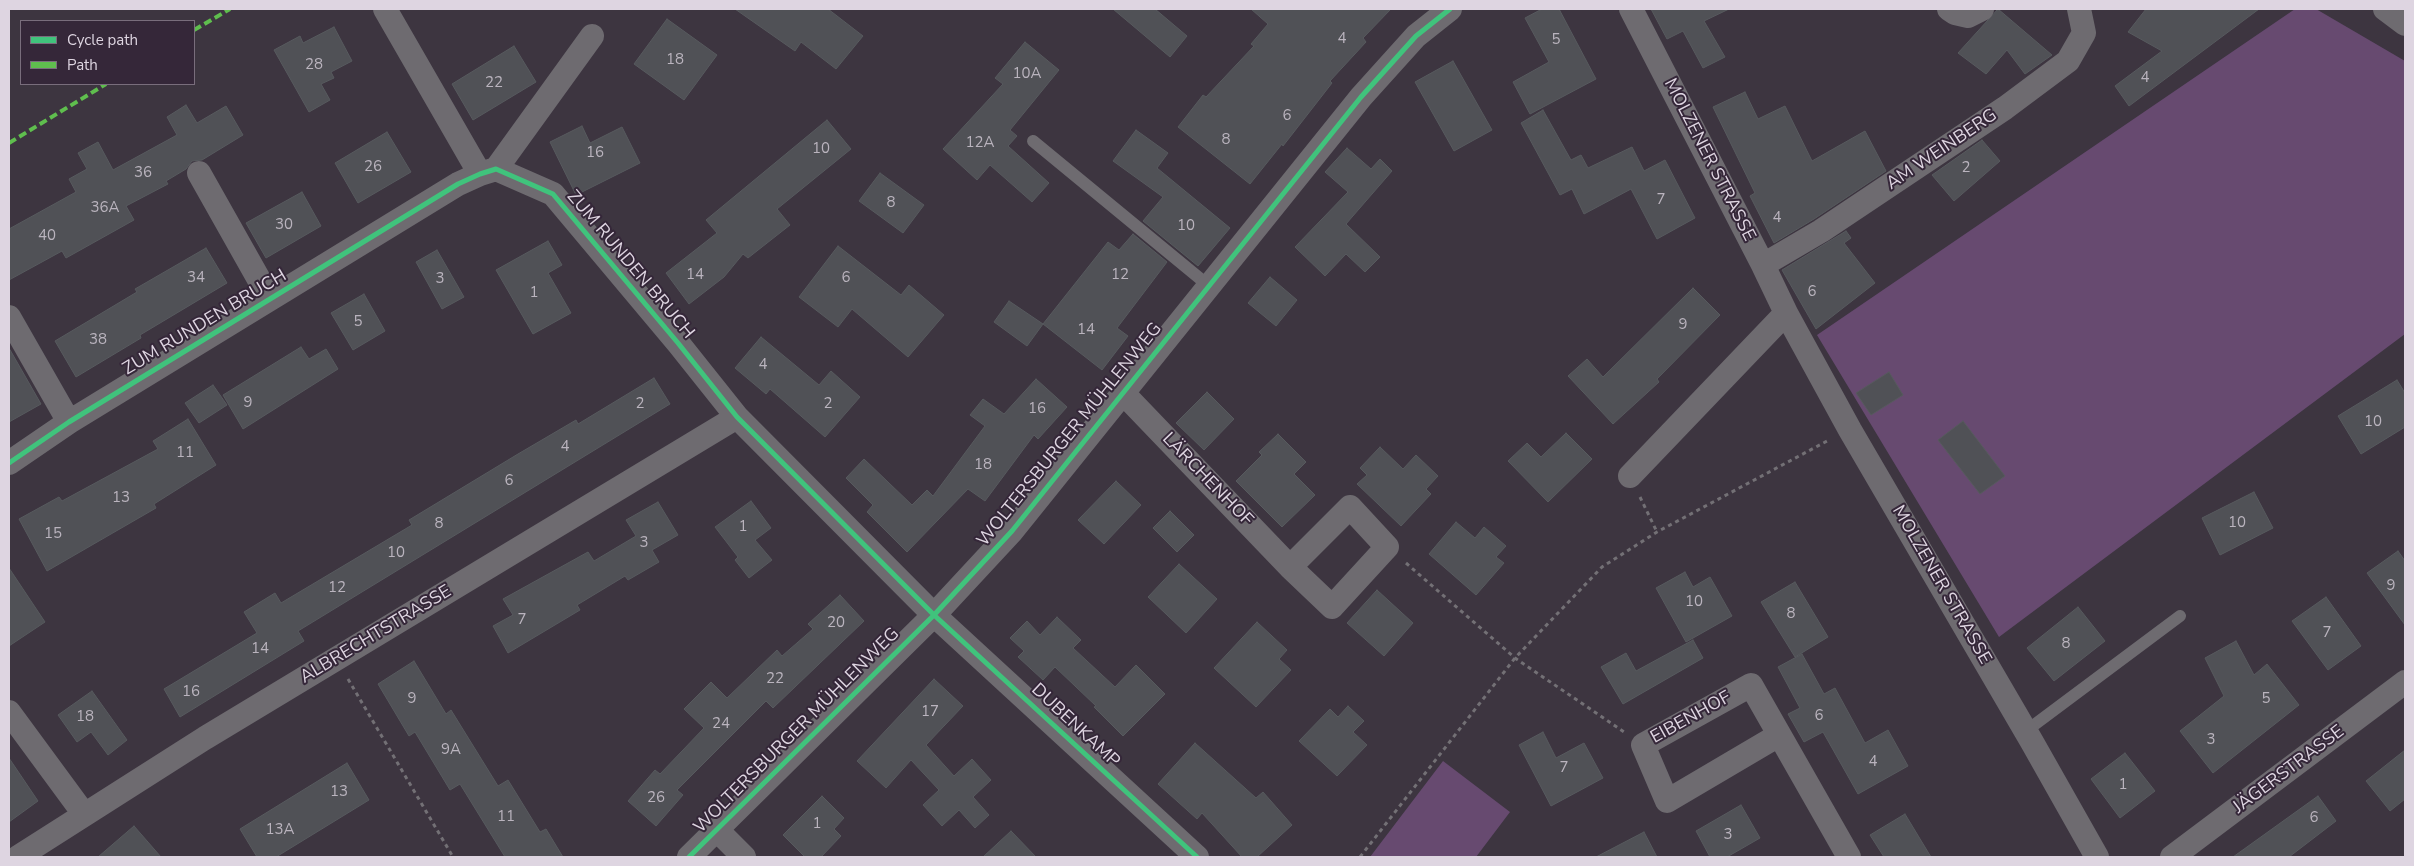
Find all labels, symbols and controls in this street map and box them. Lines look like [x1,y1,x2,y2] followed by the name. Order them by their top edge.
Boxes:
[20,20,195,85] legend
[67,30,138,50] text: Cycle path
[1338,30,1346,48] house number: 4
[1552,31,1560,49] house number: 5
[666,51,684,69] house number: 18
[67,55,98,75] text: Path
[305,56,323,74] house number: 28
[1013,65,1041,83] house number: 10A
[2141,69,2149,87] house number: 4
[485,74,503,92] house number: 22
[1659,75,1759,245] street label: MOLZENER STRASSE
[1882,105,2002,195] street label: AM WEINBERG
[1283,107,1291,125] house number: 6
[1222,131,1230,149] house number: 8
[966,134,994,152] house number: 12A
[812,140,830,158] house number: 10
[586,144,604,162] house number: 16
[364,158,382,176] house number: 26
[1962,159,1970,177] house number: 2
[134,164,152,182] house number: 36
[562,186,698,344] street label: ZUM RUNDEN BRUCH
[1657,191,1665,209] house number: 7
[887,194,895,212] house number: 8
[91,199,119,217] house number: 36A
[1773,209,1781,227] house number: 4
[275,216,293,234] house number: 30
[1177,217,1195,235] house number: 10
[38,227,56,245] house number: 40
[119,266,291,380] street label: ZUM RUNDEN BRUCH
[686,266,704,284] house number: 14
[1111,266,1129,284] house number: 12
[187,269,205,287] house number: 34
[842,269,850,287] house number: 6
[436,270,444,288] house number: 3
[1808,283,1816,301] house number: 6
[530,284,538,302] house number: 1
[354,313,362,331] house number: 5
[1679,316,1687,334] house number: 9
[973,319,1167,551] street label: WOLTERSBURGER MÜHLENWEG
[1077,321,1095,339] house number: 14
[89,331,107,349] house number: 38
[759,356,767,374] house number: 4
[244,394,252,412] house number: 9
[636,395,644,413] house number: 2
[824,395,832,413] house number: 2
[1028,400,1046,418] house number: 16
[2364,413,2382,431] house number: 10
[1157,429,1257,531] street label: LÄRCHENHOF
[561,438,569,456] house number: 4
[176,444,194,462] house number: 11
[974,456,992,474] house number: 18
[505,472,513,490] house number: 6
[112,489,130,507] house number: 13
[1887,502,1995,668] street label: MOLZENER STRASSE
[2228,514,2246,532] house number: 10
[435,515,443,533] house number: 8
[739,518,747,536] house number: 1
[44,525,62,543] house number: 15
[640,534,648,552] house number: 3
[387,544,405,562] house number: 10
[2387,577,2395,595] house number: 9
[328,579,346,597] house number: 12
[296,581,456,689] street label: ALBRECHTSTRASSE
[1685,593,1703,611] house number: 10
[1787,605,1795,623] house number: 8
[518,611,526,629] house number: 7
[827,614,845,632] house number: 20
[690,624,904,838] street label: WOLTERSBURGER MÜHLENWEG
[2323,624,2331,642] house number: 7
[2062,635,2070,653] house number: 8
[251,640,269,658] house number: 14
[766,670,784,688] house number: 22
[1026,680,1124,772] street label: DUBENKAMP
[182,683,200,701] house number: 16
[1647,687,1735,749] street label: EIBENHOF
[408,690,416,708] house number: 9
[2262,690,2270,708] house number: 5
[921,703,939,721] house number: 17
[1815,707,1823,725] house number: 6
[76,708,94,726] house number: 18
[712,715,730,733] house number: 24
[2229,721,2349,819] street label: JÄGERSTRASSE
[2207,731,2215,749] house number: 3
[441,741,461,759] house number: 9A
[1869,753,1877,771] house number: 4
[1560,759,1568,777] house number: 7
[2119,776,2127,794] house number: 1
[330,783,348,801] house number: 13
[647,789,665,807] house number: 26
[497,808,515,826] house number: 11
[2310,809,2318,827] house number: 6
[813,815,821,833] house number: 1
[266,821,294,839] house number: 13A
[1724,826,1732,844] house number: 3

